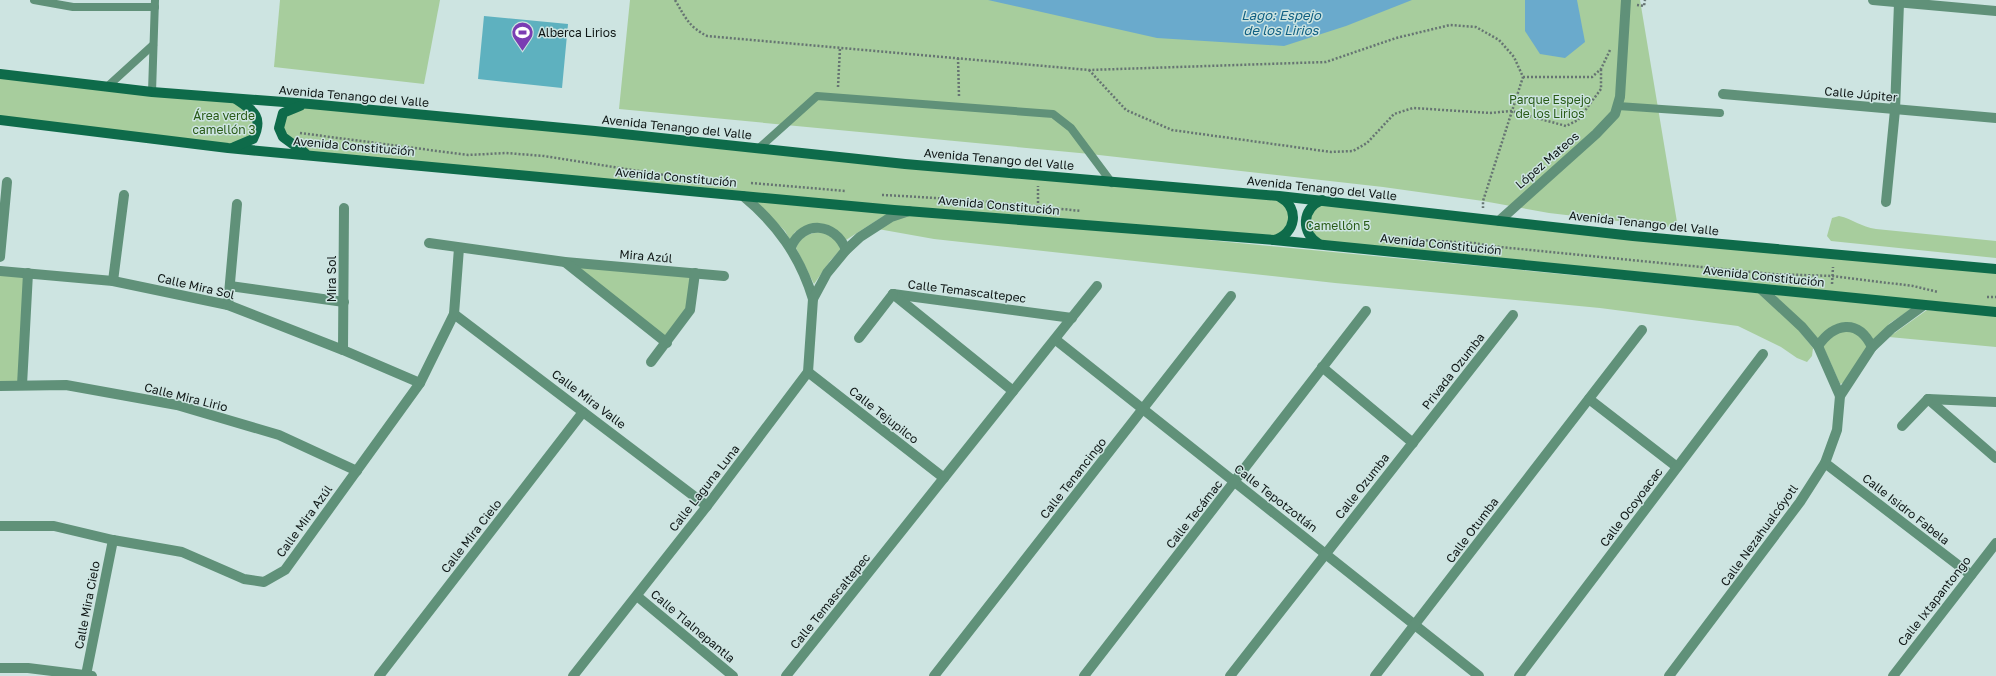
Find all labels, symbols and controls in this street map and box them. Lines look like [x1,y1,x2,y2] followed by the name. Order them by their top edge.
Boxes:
[1241,7,1322,38] water label: Lago: Espejo de los Lirios
[510,19,536,52] sports icon: Alberca Lirios
[538,25,616,40] place label: Alberca Lirios
[278,82,430,110] street label: Avenida Tenango del Valle
[1824,83,1899,105] street label: Calle Júpiter
[1509,92,1591,121] park label: Parque Espejo de los Lirios
[192,108,256,137] park label: Área verde camellón 3
[601,112,753,142] street label: Avenida Tenango del Valle
[1512,128,1582,192] street label: López Mateos
[293,133,415,159] street label: Avenida Constitución
[923,145,1075,173] street label: Avenida Tenango del Valle
[615,164,737,190] street label: Avenida Constitución
[1246,173,1398,203] street label: Avenida Tenango del Valle
[938,192,1060,218] street label: Avenida Constitución
[1568,208,1720,238] street label: Avenida Tenango del Valle
[1306,218,1370,233] park label: Camellón 5
[1380,230,1502,258] street label: Avenida Constitución
[619,246,673,266] street label: Mira Azúl
[324,256,339,302] street label: Mira Sol
[1703,262,1825,290] street label: Avenida Constitución
[156,270,236,302] street label: Calle Mira Sol
[907,276,1027,306] street label: Calle Temascaltepec
[1418,330,1488,412] street label: Privada Ozumba
[549,366,629,432] street label: Calle Mira Valle
[143,379,229,415] street label: Calle Mira Lirio
[846,383,922,447] street label: Calle Tejupilco
[1037,434,1109,522] street label: Calle Tenancingo
[665,442,743,534] street label: Calle Laguna Luna
[1332,450,1392,522] street label: Calle Ozumba
[1231,461,1321,535] street label: Calle Tepotzotlán
[1596,464,1666,550] street label: Calle Ocoyoacac
[1859,470,1953,548] street label: Calle Isidro Fabela
[1163,476,1226,551] street label: Calle Tecámac
[1717,481,1801,589] street label: Calle Nezahualcóyotl
[273,482,335,560] street label: Calle Mira Azúl
[1442,494,1502,566] street label: Calle Otumba
[438,496,504,576] street label: Calle Mira Cielo
[787,550,874,652] street label: Calle Temascaltepec
[1894,553,1974,649] street label: Calle Ixtapantongo
[71,560,103,650] street label: Calle Mira Cielo
[648,586,738,666] street label: Calle Tlalnepantla

